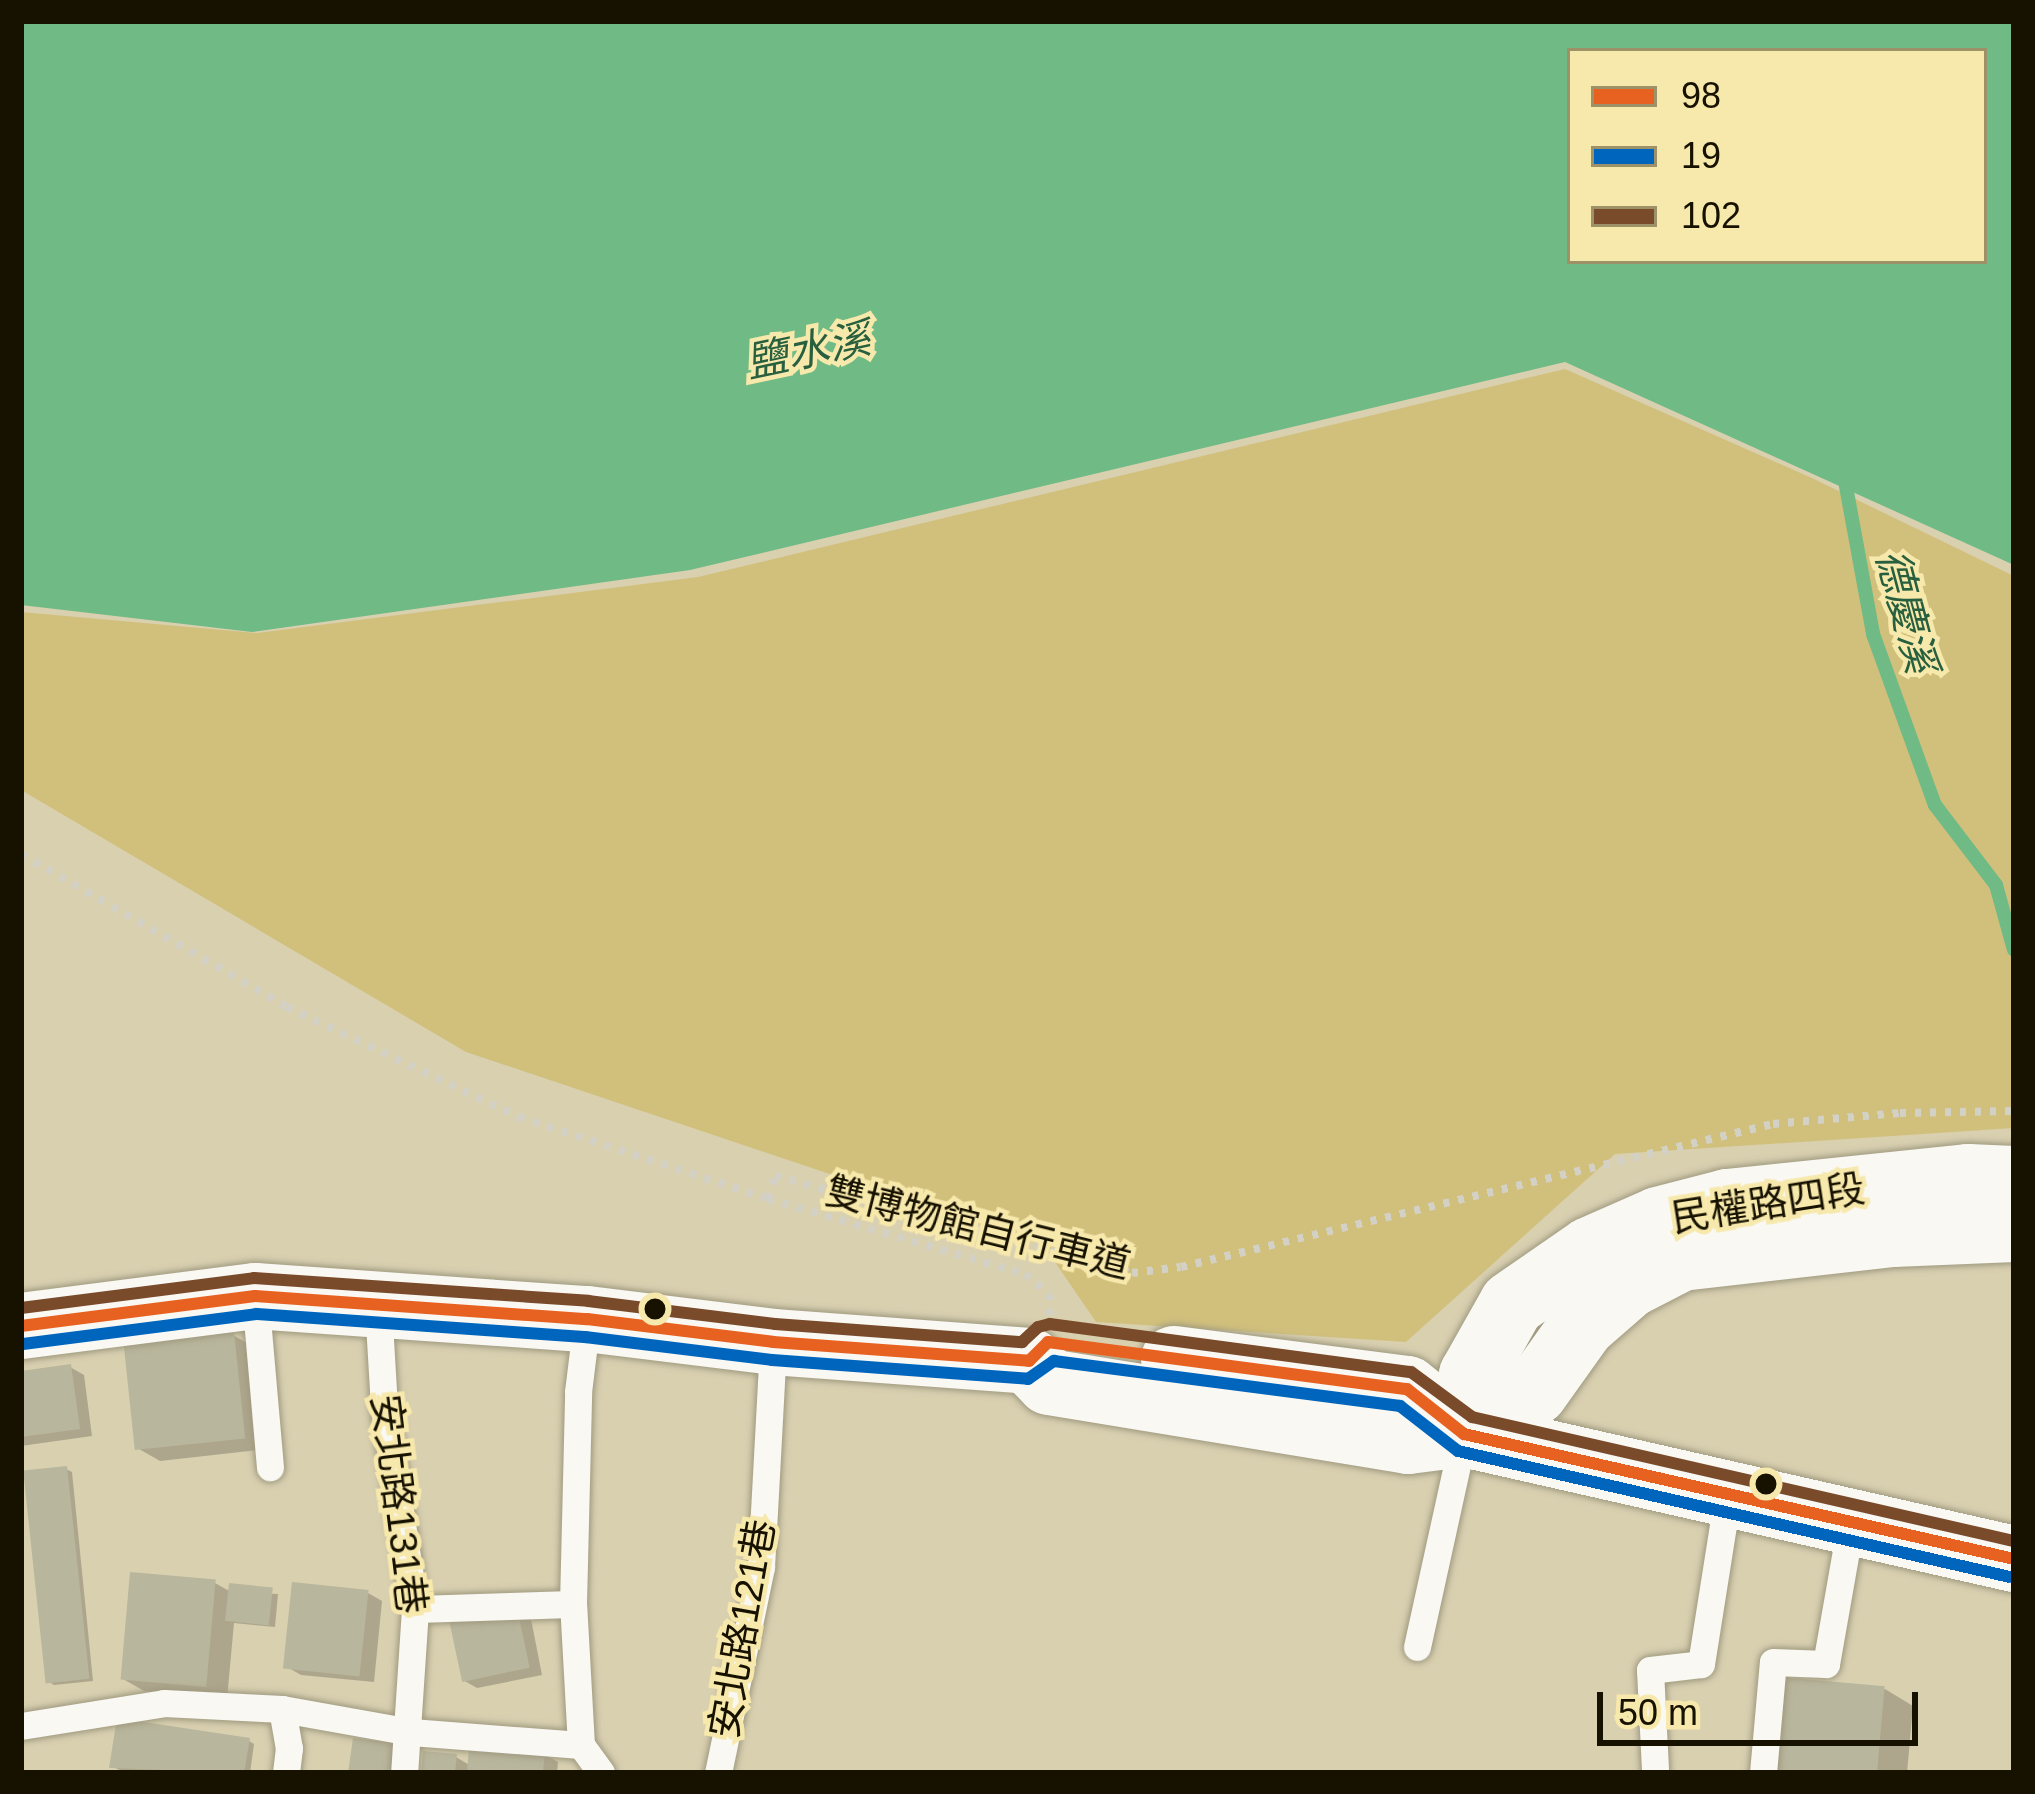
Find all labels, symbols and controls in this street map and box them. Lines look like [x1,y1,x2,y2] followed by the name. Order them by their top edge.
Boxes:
[1567,48,1987,264] legend
[1681,75,1721,116] text: 98
[1681,135,1721,176] text: 19
[1681,195,1741,236] text: 102
[741,313,875,389] water label: 鹽水溪
[1865,544,1947,678] water label: 德慶溪
[1668,1166,1868,1242] street label: 民權路四段
[821,1168,1135,1288] street label: 雙博物館自行車道
[644,1298,666,1320] unlabelled marker
[361,1391,435,1617] street label: 安北路131巷
[1755,1473,1777,1495] unlabelled marker
[701,1516,785,1742] street label: 安北路121巷
[1603,1668,1924,1742] scale bar
[1618,1692,1698,1733] text: 50 m

